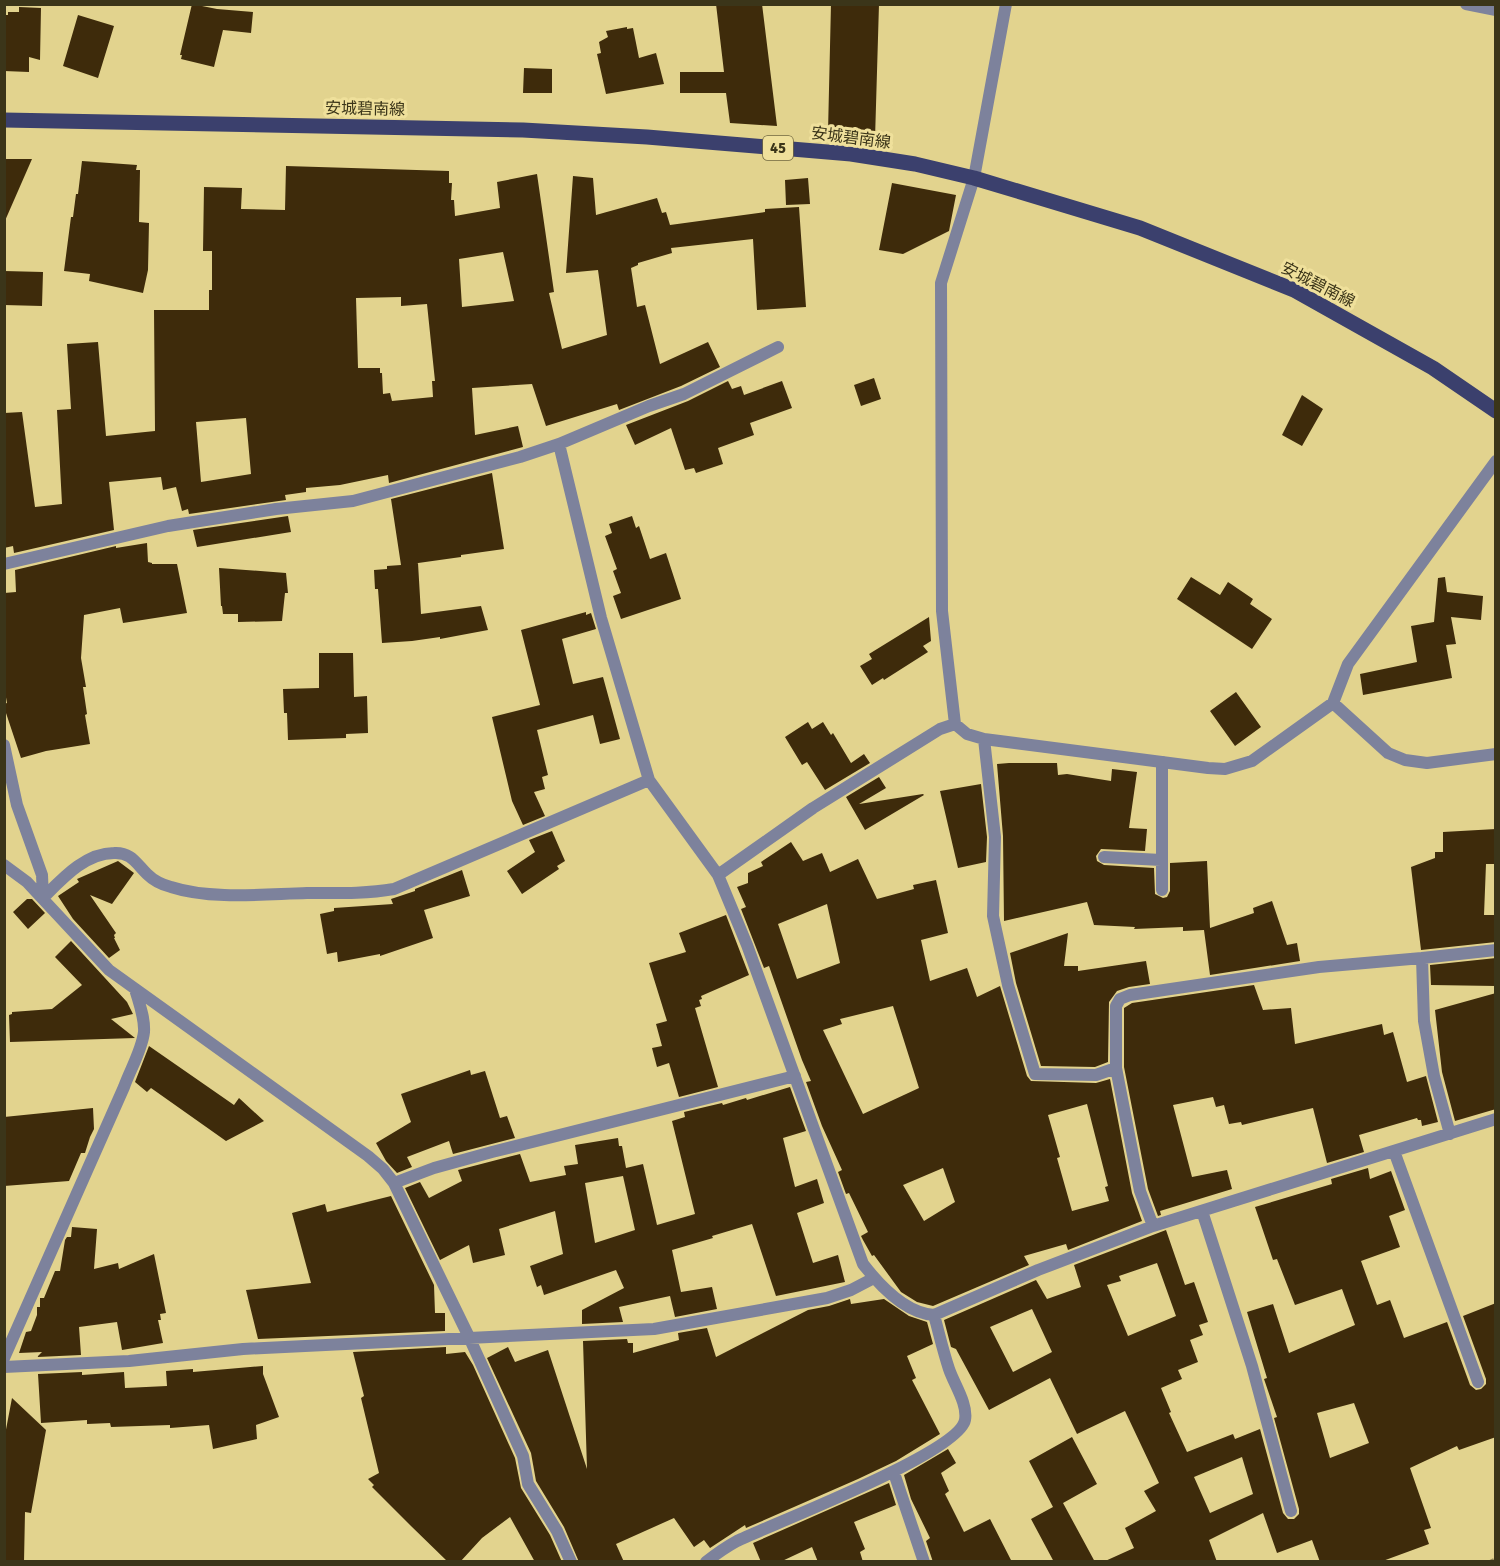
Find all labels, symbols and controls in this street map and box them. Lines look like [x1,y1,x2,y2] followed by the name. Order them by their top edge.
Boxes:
[325,98,405,120] street label: 安城碧南線
[810,123,892,153] street label: 安城碧南線
[763,136,793,160] road number: 45
[1278,258,1358,312] street label: 安城碧南線

